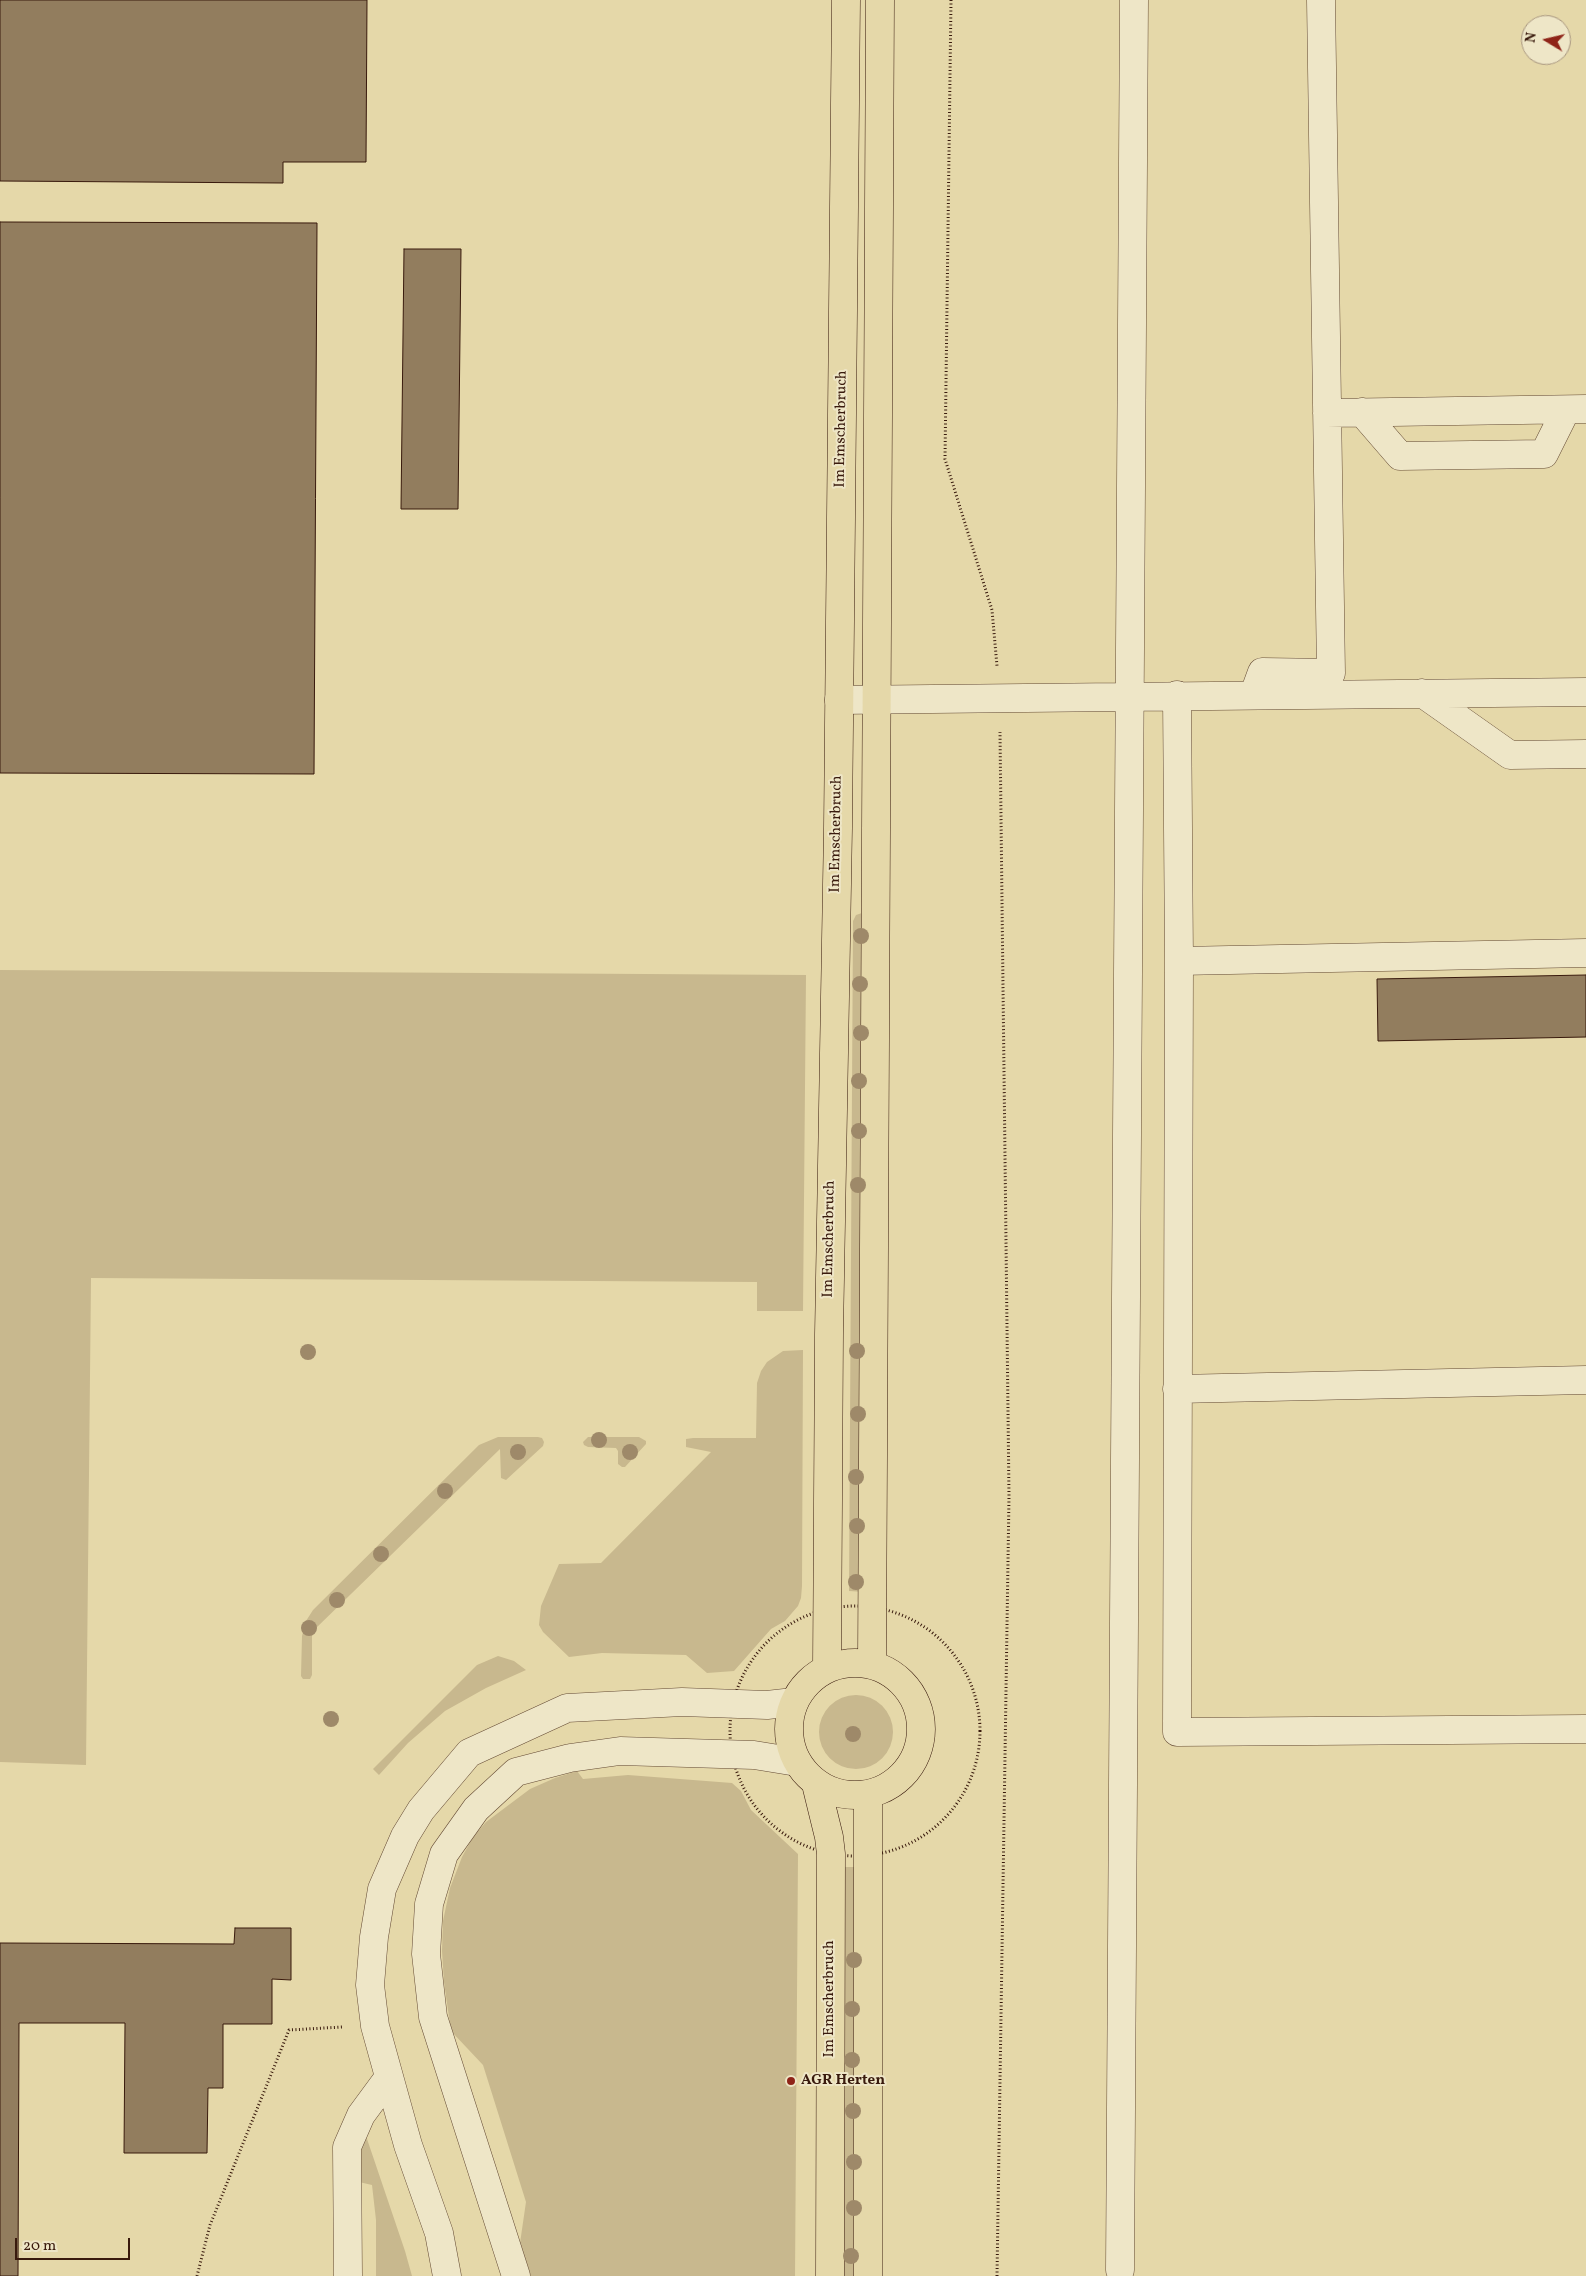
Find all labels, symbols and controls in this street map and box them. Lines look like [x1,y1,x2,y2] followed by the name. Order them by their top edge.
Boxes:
[1521,15,1571,65] north arrow
[1521,31,1542,44] text: N
[832,370,852,488] street label: Im Emscherbruch
[827,775,847,893] street label: Im Emscherbruch
[820,1180,840,1298] street label: Im Emscherbruch
[821,1940,839,2058] street label: Im Emscherbruch
[801,2072,885,2090] place label: AGR Herten
[785,2075,797,2087] marker: AGR Herten
[18,2228,132,2260] scale bar
[23,2236,56,2257] text: 20 m

